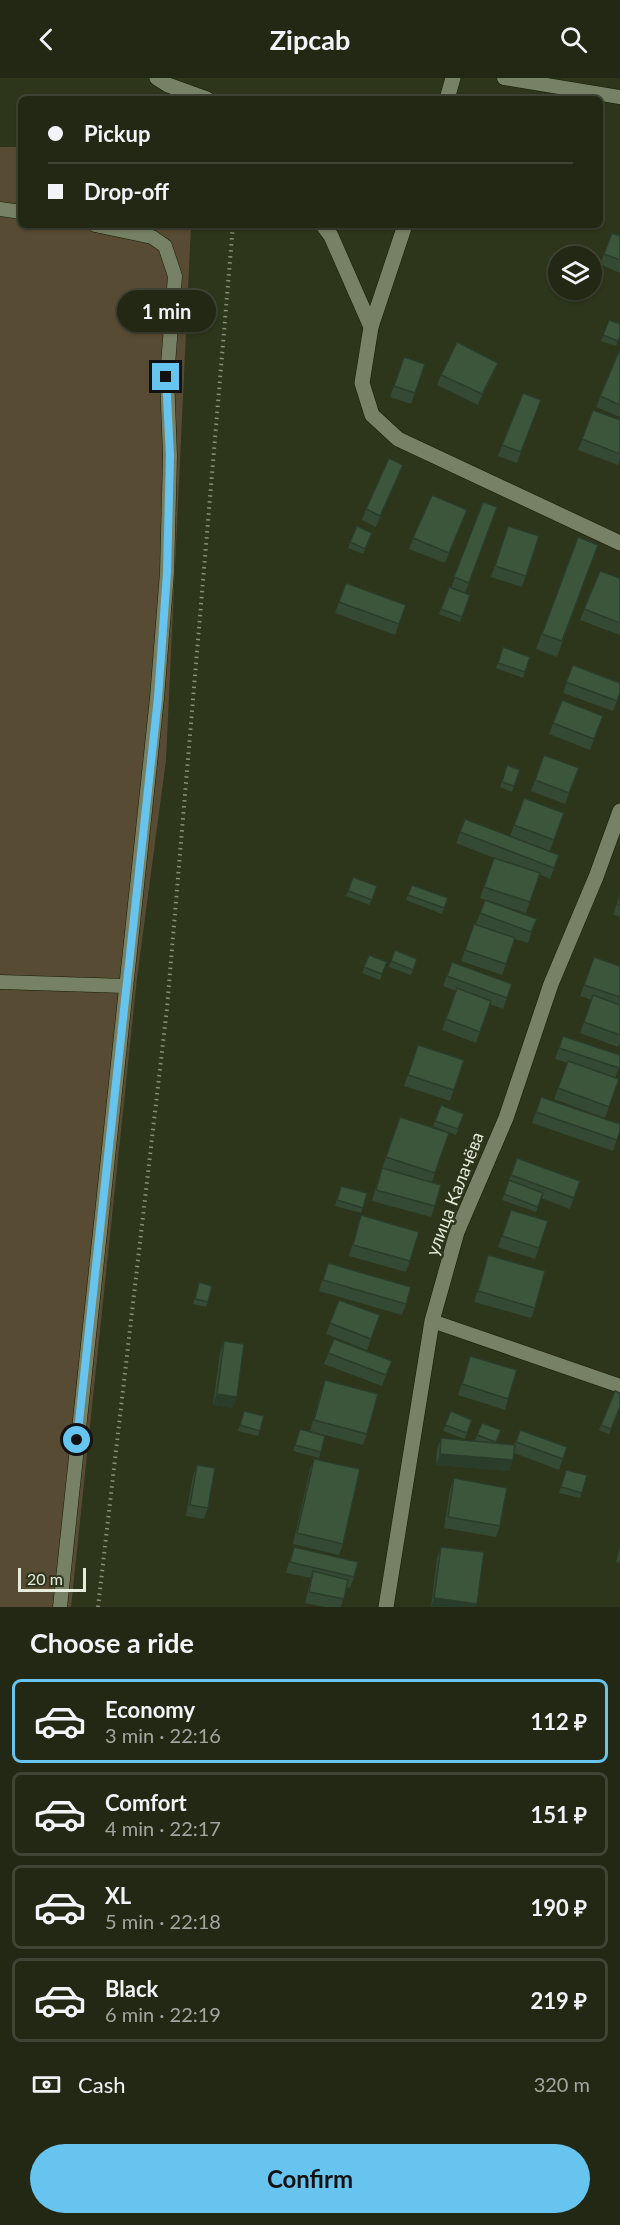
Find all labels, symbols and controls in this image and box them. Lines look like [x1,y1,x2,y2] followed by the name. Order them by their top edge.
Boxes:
[30,23,63,56] icon: back
[270,23,350,56] text: Zipcab
[557,23,590,56] icon: search
[84,120,150,147] text: Pickup
[84,178,169,205] text: Drop-off
[548,246,602,300] map controls
[548,246,602,300] button: layers
[116,290,216,332] callout: 1 min
[142,299,191,323] text: 1 min
[152,363,179,390] route end
[420,1129,488,1259] street label: улица Калачёва
[63,1426,90,1453] route start
[18,1565,86,1592] scale bar
[27,1569,63,1588] text: 20 m
[30,1626,194,1659] text: Choose a ride
[33,1694,87,1748] icon: car
[105,1696,195,1723] text: Economy
[531,1708,587,1735] text: 112 ₽
[105,1723,221,1747] text: 3 min · 22:16
[33,1787,87,1841] icon: car
[105,1789,187,1816] text: Comfort
[531,1801,587,1828] text: 151 ₽
[105,1816,221,1840] text: 4 min · 22:17
[33,1880,87,1934] icon: car
[105,1882,131,1909] text: XL
[531,1894,587,1921] text: 190 ₽
[105,1909,221,1933] text: 5 min · 22:18
[33,1973,87,2027] icon: car
[105,1975,158,2002] text: Black
[531,1987,587,2014] text: 219 ₽
[105,2002,221,2026] text: 6 min · 22:19
[30,2068,63,2101] icon: cash
[78,2071,125,2098] text: Cash
[534,2072,590,2096] text: 320 m
[30,2144,590,2213] button: Confirm

